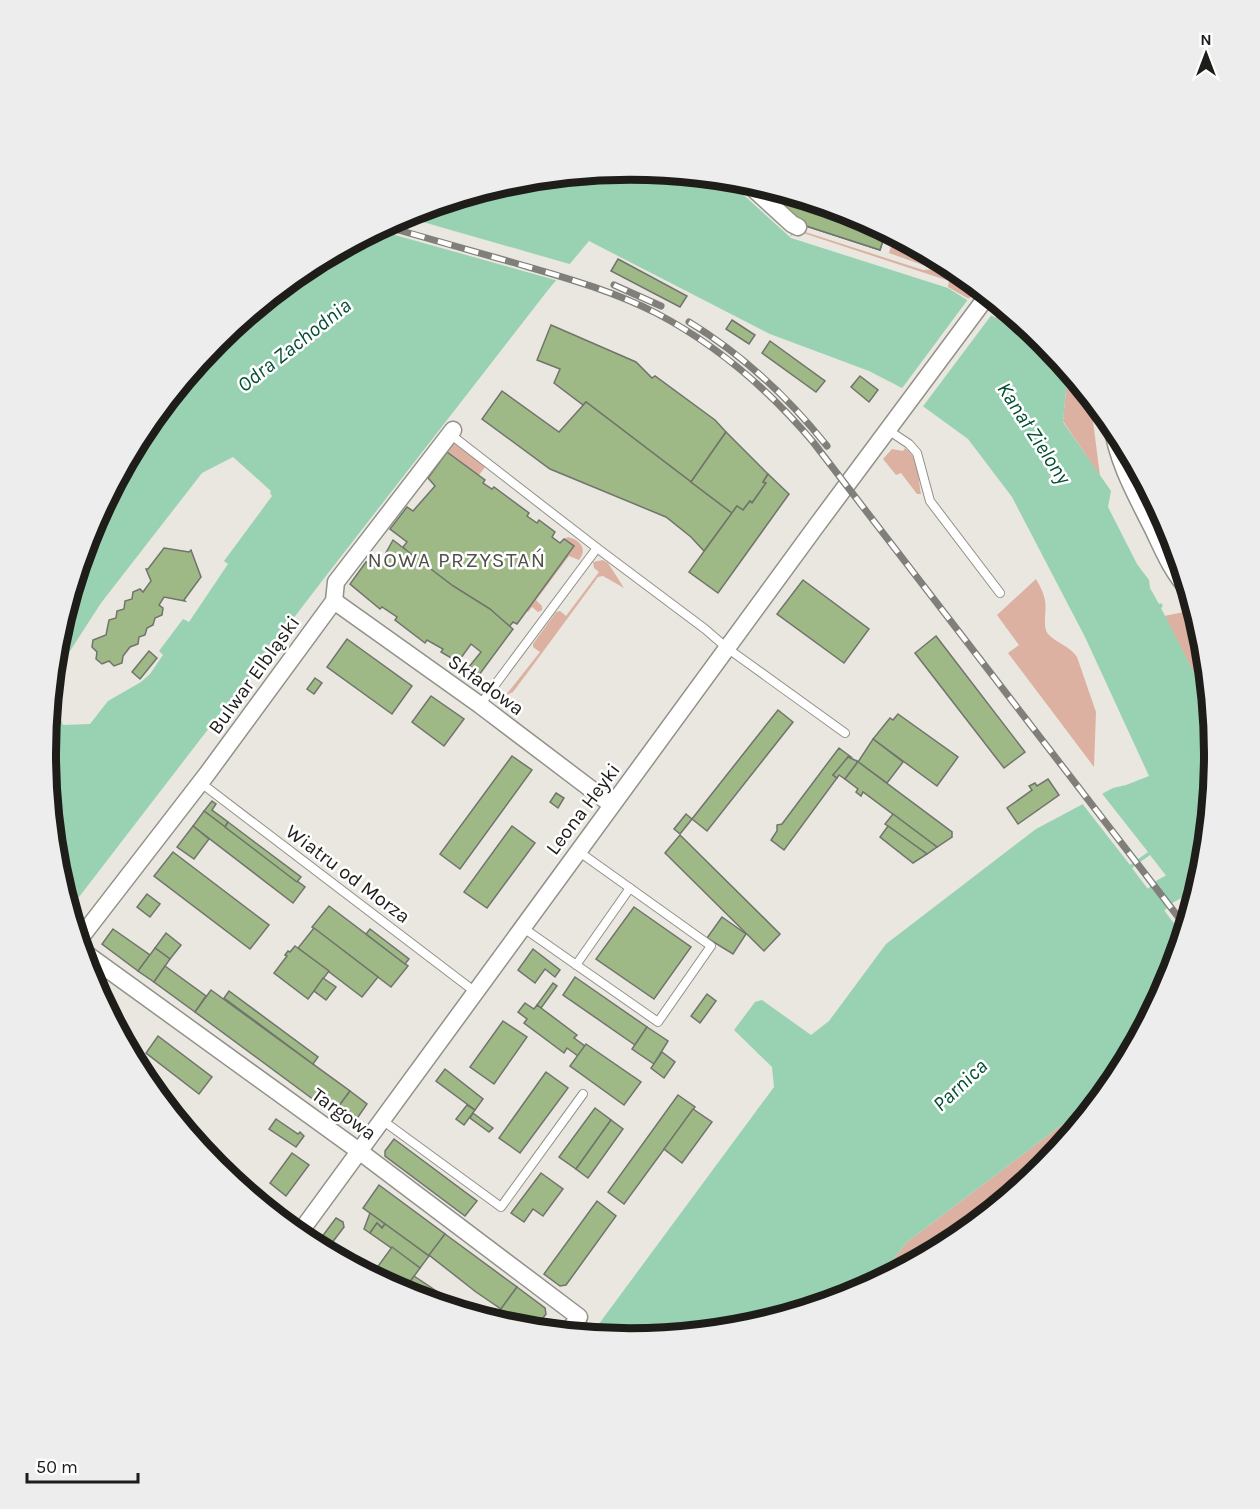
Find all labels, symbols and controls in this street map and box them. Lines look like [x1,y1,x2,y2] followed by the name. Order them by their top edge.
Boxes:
[1176,24,1236,84] north arrow
[1200,30,1212,49] text: N
[232,293,356,397] water label: Odra Zachodnia
[992,378,1076,489] water label: Kanał Zielony
[367,548,547,572] district label: NOWA PRZYSTAŃ
[203,611,305,739] street label: Bulwar Elbląski
[444,650,528,720] street label: Składowa
[541,759,625,859] street label: Leona Heyki
[281,820,415,928] street label: Wiatru od Morza
[928,1054,992,1116] water label: Parnica
[307,1083,381,1145] street label: Targowa
[27,1446,138,1484] scale bar
[36,1456,78,1478] text: 50 m

